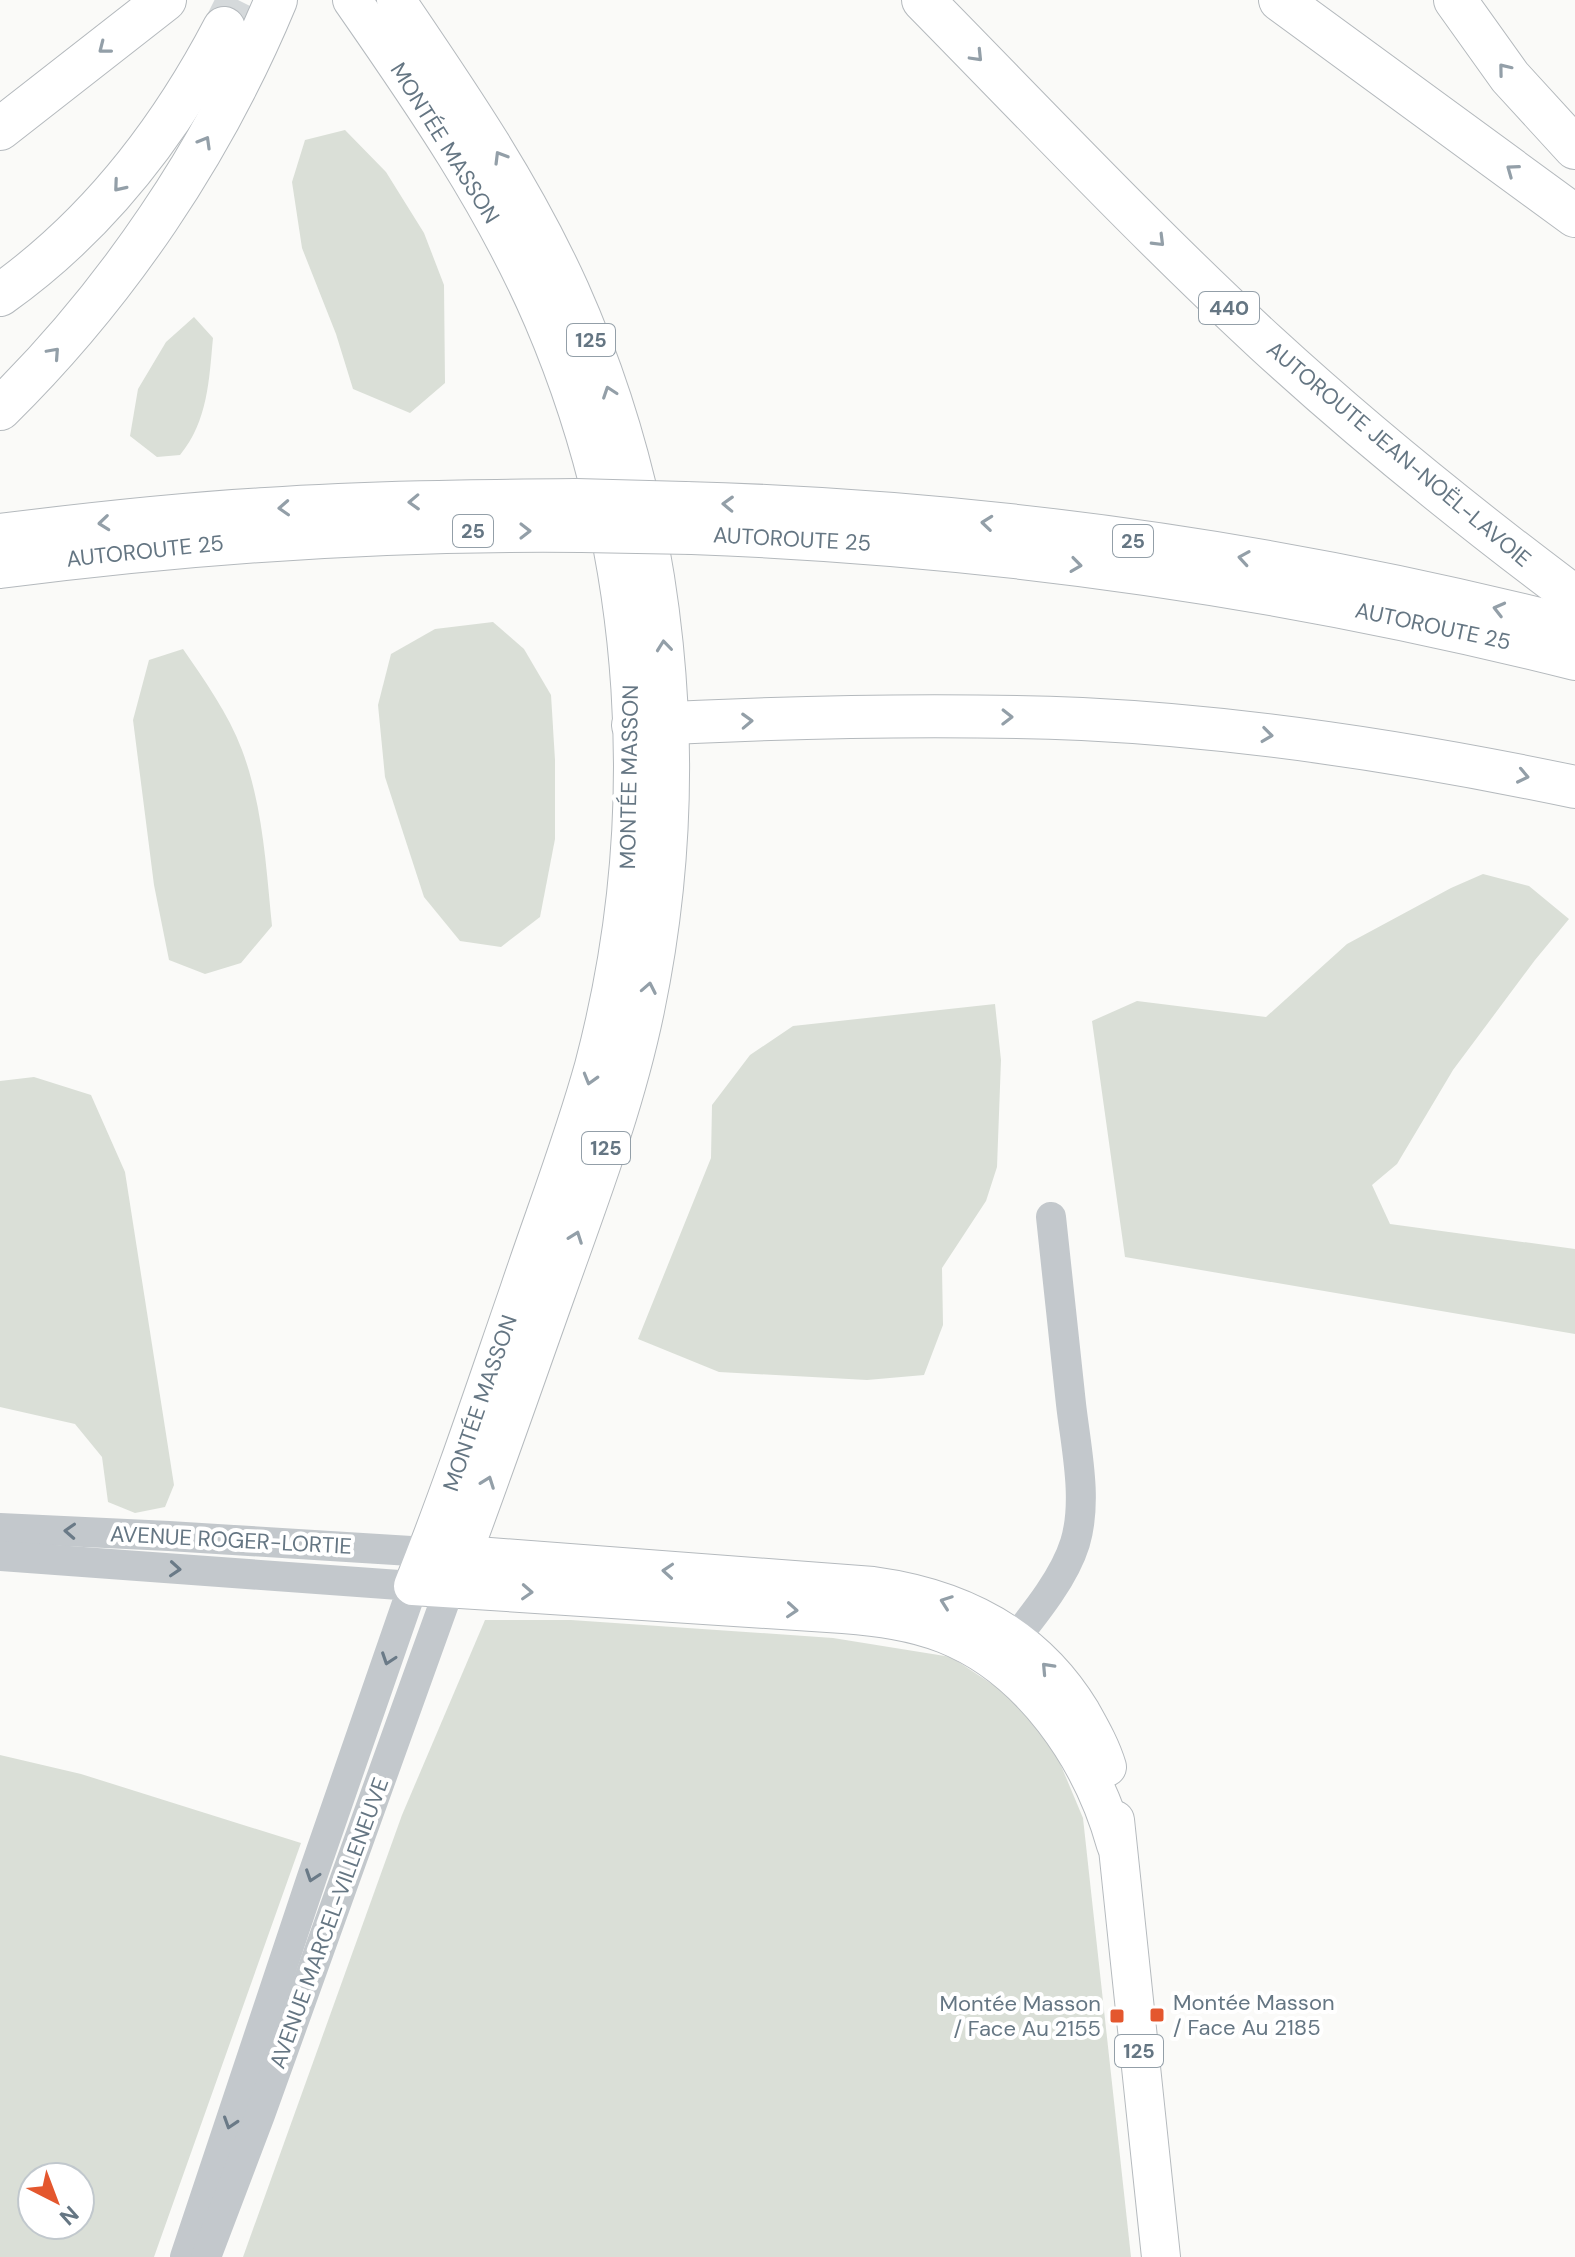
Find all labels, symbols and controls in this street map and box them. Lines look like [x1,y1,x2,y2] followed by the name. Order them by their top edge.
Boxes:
[98,39,113,53] one-way arrow
[968,47,983,61] one-way arrow
[384,57,506,229] street label: MONTÉE MASSON
[1499,64,1514,78] one-way arrow
[195,136,211,151] one-way arrow
[494,151,510,166] one-way arrow
[1507,165,1521,180] one-way arrow
[114,176,129,191] one-way arrow
[1150,232,1164,247] one-way arrow
[1199,292,1259,324] road number: 440
[567,324,615,356] road number: 125
[1261,335,1537,573] street label: AUTOROUTE JEAN-NOËL-LAVOIE
[44,347,59,362] one-way arrow
[603,386,619,400] one-way arrow
[407,493,420,510] one-way arrow
[721,496,734,513] one-way arrow
[277,499,290,516] one-way arrow
[97,514,110,531] one-way arrow
[980,514,993,531] one-way arrow
[453,515,493,547] road number: 25
[712,520,872,558] street label: AUTOROUTE 25
[519,522,532,540] one-way arrow
[1113,525,1153,557] road number: 25
[65,528,225,574] street label: AUTOROUTE 25
[1238,550,1251,567] one-way arrow
[1070,556,1083,573] one-way arrow
[1353,595,1513,657] street label: AUTOROUTE 25
[1493,601,1507,618] one-way arrow
[655,639,672,652] one-way arrow
[613,684,645,870] street label: MONTÉE MASSON
[1001,708,1014,725] one-way arrow
[741,713,754,730] one-way arrow
[1260,726,1274,743] one-way arrow
[1516,767,1530,784] one-way arrow
[640,982,657,995] one-way arrow
[583,1072,599,1086] one-way arrow
[582,1132,630,1164] road number: 125
[566,1231,583,1245] one-way arrow
[436,1311,524,1495] street label: MONTÉE MASSON
[478,1476,495,1490] one-way arrow
[109,1519,353,1561] street label: AVENUE ROGER-LORTIE
[63,1523,76,1540] one-way arrow
[169,1560,182,1577] one-way arrow
[661,1563,674,1580] one-way arrow
[521,1584,534,1601] one-way arrow
[940,1595,954,1612] one-way arrow
[786,1601,799,1618] one-way arrow
[381,1652,397,1666] one-way arrow
[1042,1663,1057,1677] one-way arrow
[263,1773,395,2073] street label: AVENUE MARCEL-VILLENEUVE
[306,1868,322,1882] one-way arrow
[1173,1988,1335,2042] place label: Montée Masson / Face Au 2185
[939,1989,1101,2043] place label: Montée Masson / Face Au 2155
[1148,2006,1166,2024] marker: Montée Masson / Face Au 2185
[1108,2007,1126,2025] marker: Montée Masson / Face Au 2155
[1115,2035,1163,2067] road number: 125
[223,2115,239,2129] one-way arrow
[16,2161,96,2241] north arrow
[53,2199,85,2232] text: N

